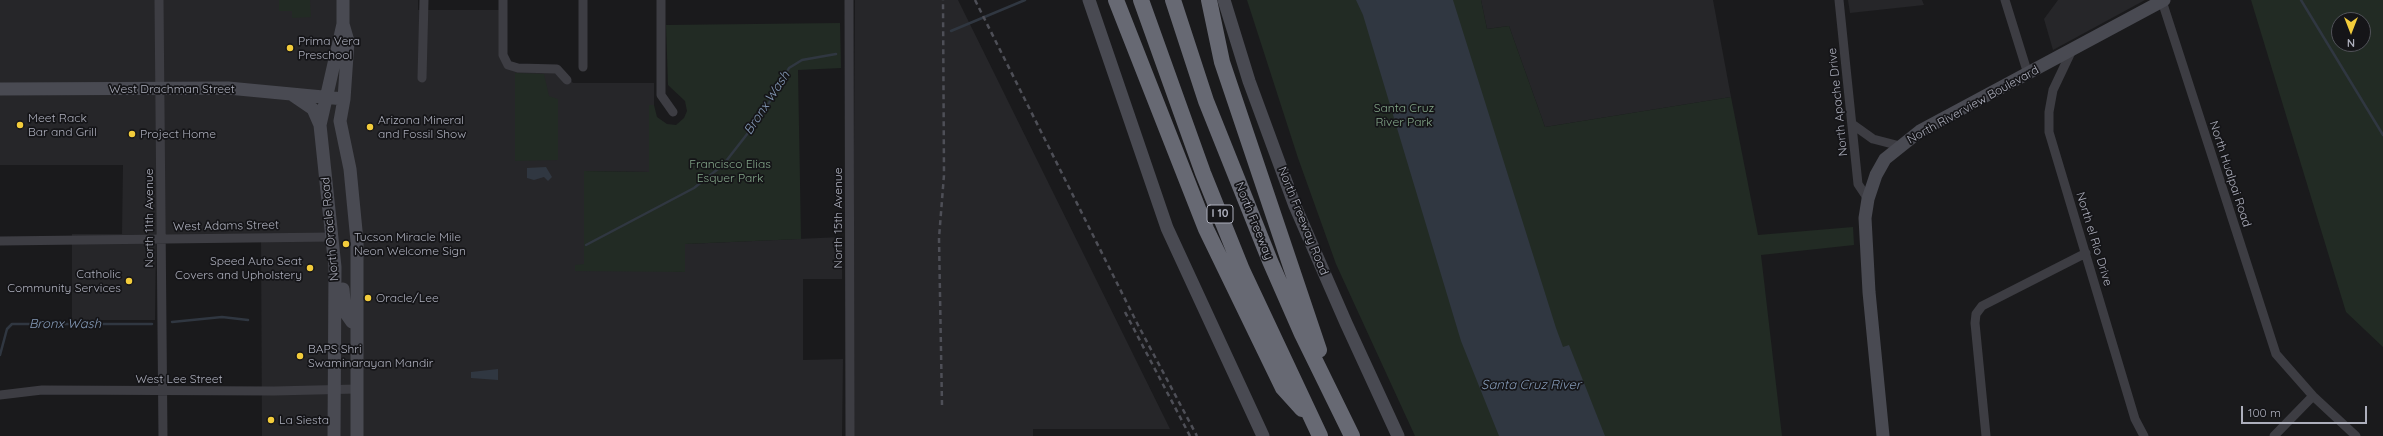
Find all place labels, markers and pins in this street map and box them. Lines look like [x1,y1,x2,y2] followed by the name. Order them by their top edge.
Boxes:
[298,34,360,62] place label: Prima Vera Preschool
[285,43,295,53] marker: Prima Vera Preschool
[28,111,97,139] place label: Meet Rack Bar and Grill
[378,113,466,141] place label: Arizona Mineral and Fossil Show
[15,120,25,130] marker: Meet Rack Bar and Grill
[365,122,375,132] marker: Arizona Mineral and Fossil Show
[140,127,216,141] place label: Project Home
[127,129,137,139] marker: Project Home
[354,230,466,258] place label: Tucson Miracle Mile Neon Welcome Sign
[341,239,351,249] marker: Tucson Miracle Mile Neon Welcome Sign
[175,254,302,282] place label: Speed Auto Seat Covers and Upholstery
[305,263,315,273] marker: Speed Auto Seat Covers and Upholstery
[7,267,121,295] place label: Catholic Community Services
[124,276,134,286] marker: Catholic Community Services
[376,291,439,305] place label: Oracle/Lee
[363,293,373,303] marker: Oracle/Lee
[308,342,433,370] place label: BAPS Shri Swaminarayan Mandir
[295,351,305,361] marker: BAPS Shri Swaminarayan Mandir
[279,413,329,427] place label: La Siesta
[266,415,276,425] marker: La Siesta

